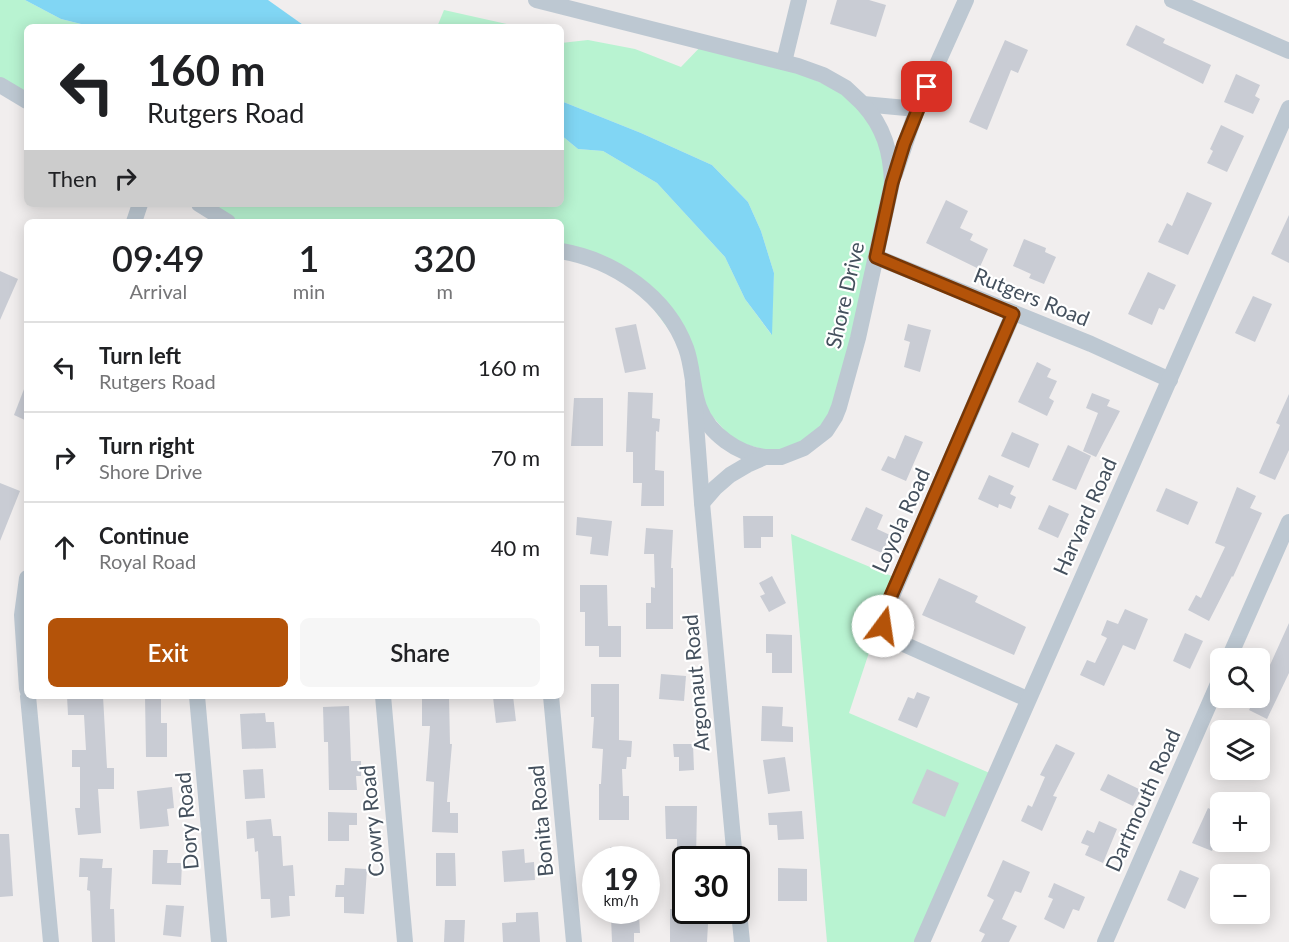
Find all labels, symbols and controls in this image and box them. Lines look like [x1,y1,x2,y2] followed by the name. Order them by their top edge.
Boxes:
[147,45,265,95] text: 160 m
[48,48,126,126] icon: left
[901,61,952,112] pin
[910,70,943,103] icon: arrive
[147,96,304,129] text: Rutgers Road
[109,162,142,195] icon: right
[48,165,97,192] text: Then
[112,236,205,280] text: 09:49
[299,236,319,280] text: 1
[413,236,476,280] text: 320
[820,239,868,351] street label: Shore Drive
[971,261,1093,331] street label: Rutgers Road
[130,279,187,303] text: Arrival
[293,279,325,303] text: min
[436,279,453,303] text: m
[99,342,181,369] text: Turn left
[48,351,81,384] icon: left
[478,354,540,381] text: 160 m
[99,369,216,393] text: Rutgers Road
[99,432,194,459] text: Turn right
[48,441,81,474] icon: right
[491,444,540,471] text: 70 m
[1047,453,1121,579] street label: Harvard Road
[99,459,202,483] text: Shore Drive
[866,464,934,576] street label: Loyola Road
[99,522,189,549] text: Continue
[48,531,81,564] icon: ahead
[491,534,540,561] text: 40 m
[99,549,196,573] text: Royal Road
[851,594,915,658] position arrow
[677,613,713,753] street label: Argonaut Road
[48,618,288,687] button: Exit
[300,618,540,687] button: Share
[1210,648,1270,924] map controls
[1210,648,1270,708] button: search
[1210,720,1270,780] button: layers
[1099,725,1185,875] street label: Dartmouth Road
[354,764,388,878] street label: Cowry Road
[523,764,557,878] street label: Bonita Road
[169,771,203,871] street label: Dory Road
[1210,792,1270,852] button: +
[672,846,750,924] speed limit sign: 30
[604,860,638,896] text: 19
[1210,864,1270,924] button: −
[603,891,639,909] text: km/h

